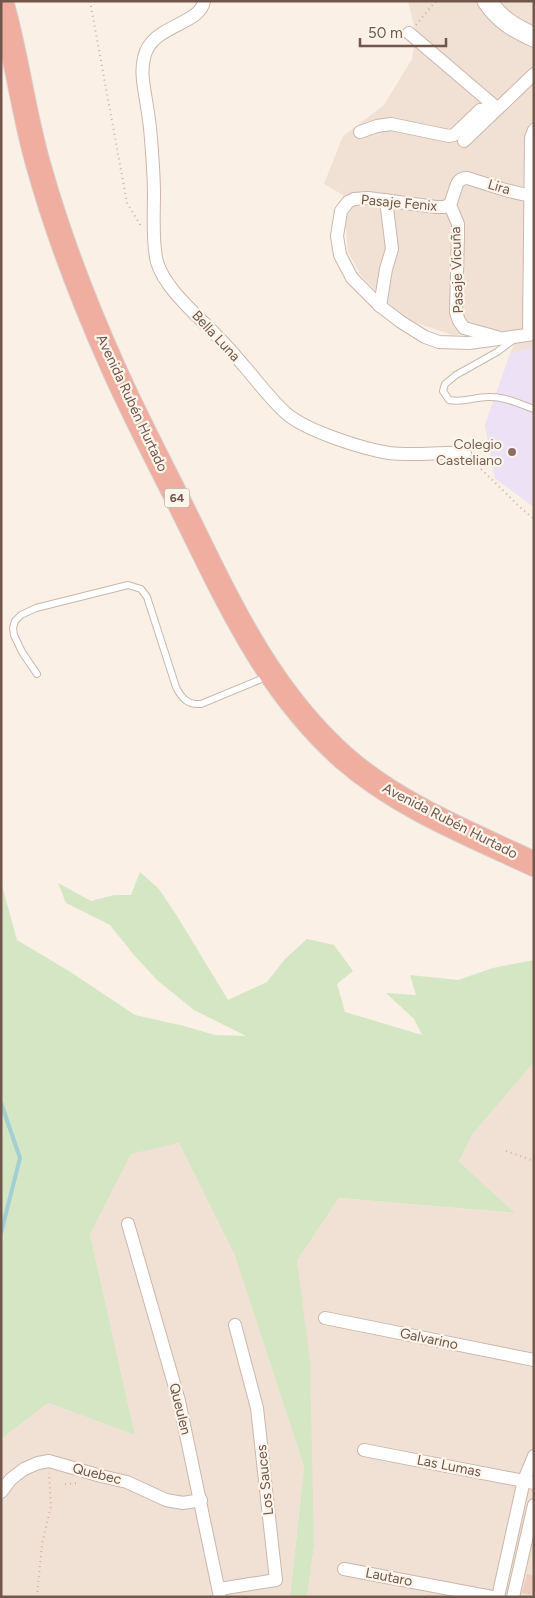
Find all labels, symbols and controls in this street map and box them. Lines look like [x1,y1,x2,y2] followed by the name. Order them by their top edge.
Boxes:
[360,15,446,47] scale bar
[368,24,403,42] text: 50 m
[486,176,512,198] street label: Lira
[360,191,438,215] street label: Pasaje Fenix
[447,226,467,314] street label: Pasaje Vicuña
[188,307,244,365] street label: Bella Luna
[93,332,171,474] street label: Avenida Rubén Hurtado
[436,436,502,469] place label: Colegio Casteliano
[506,446,518,458] marker: Colegio Casteliano
[164,488,190,508] road number: 64
[380,780,520,862] street label: Avenida Rubén Hurtado
[398,1325,460,1353] street label: Galvarino
[165,1381,195,1437] street label: Queulen
[253,1444,277,1516] street label: Los Sauces
[415,1451,483,1481] street label: Las Lumas
[71,1460,124,1488] street label: Quebec
[364,1564,414,1590] street label: Lautaro

